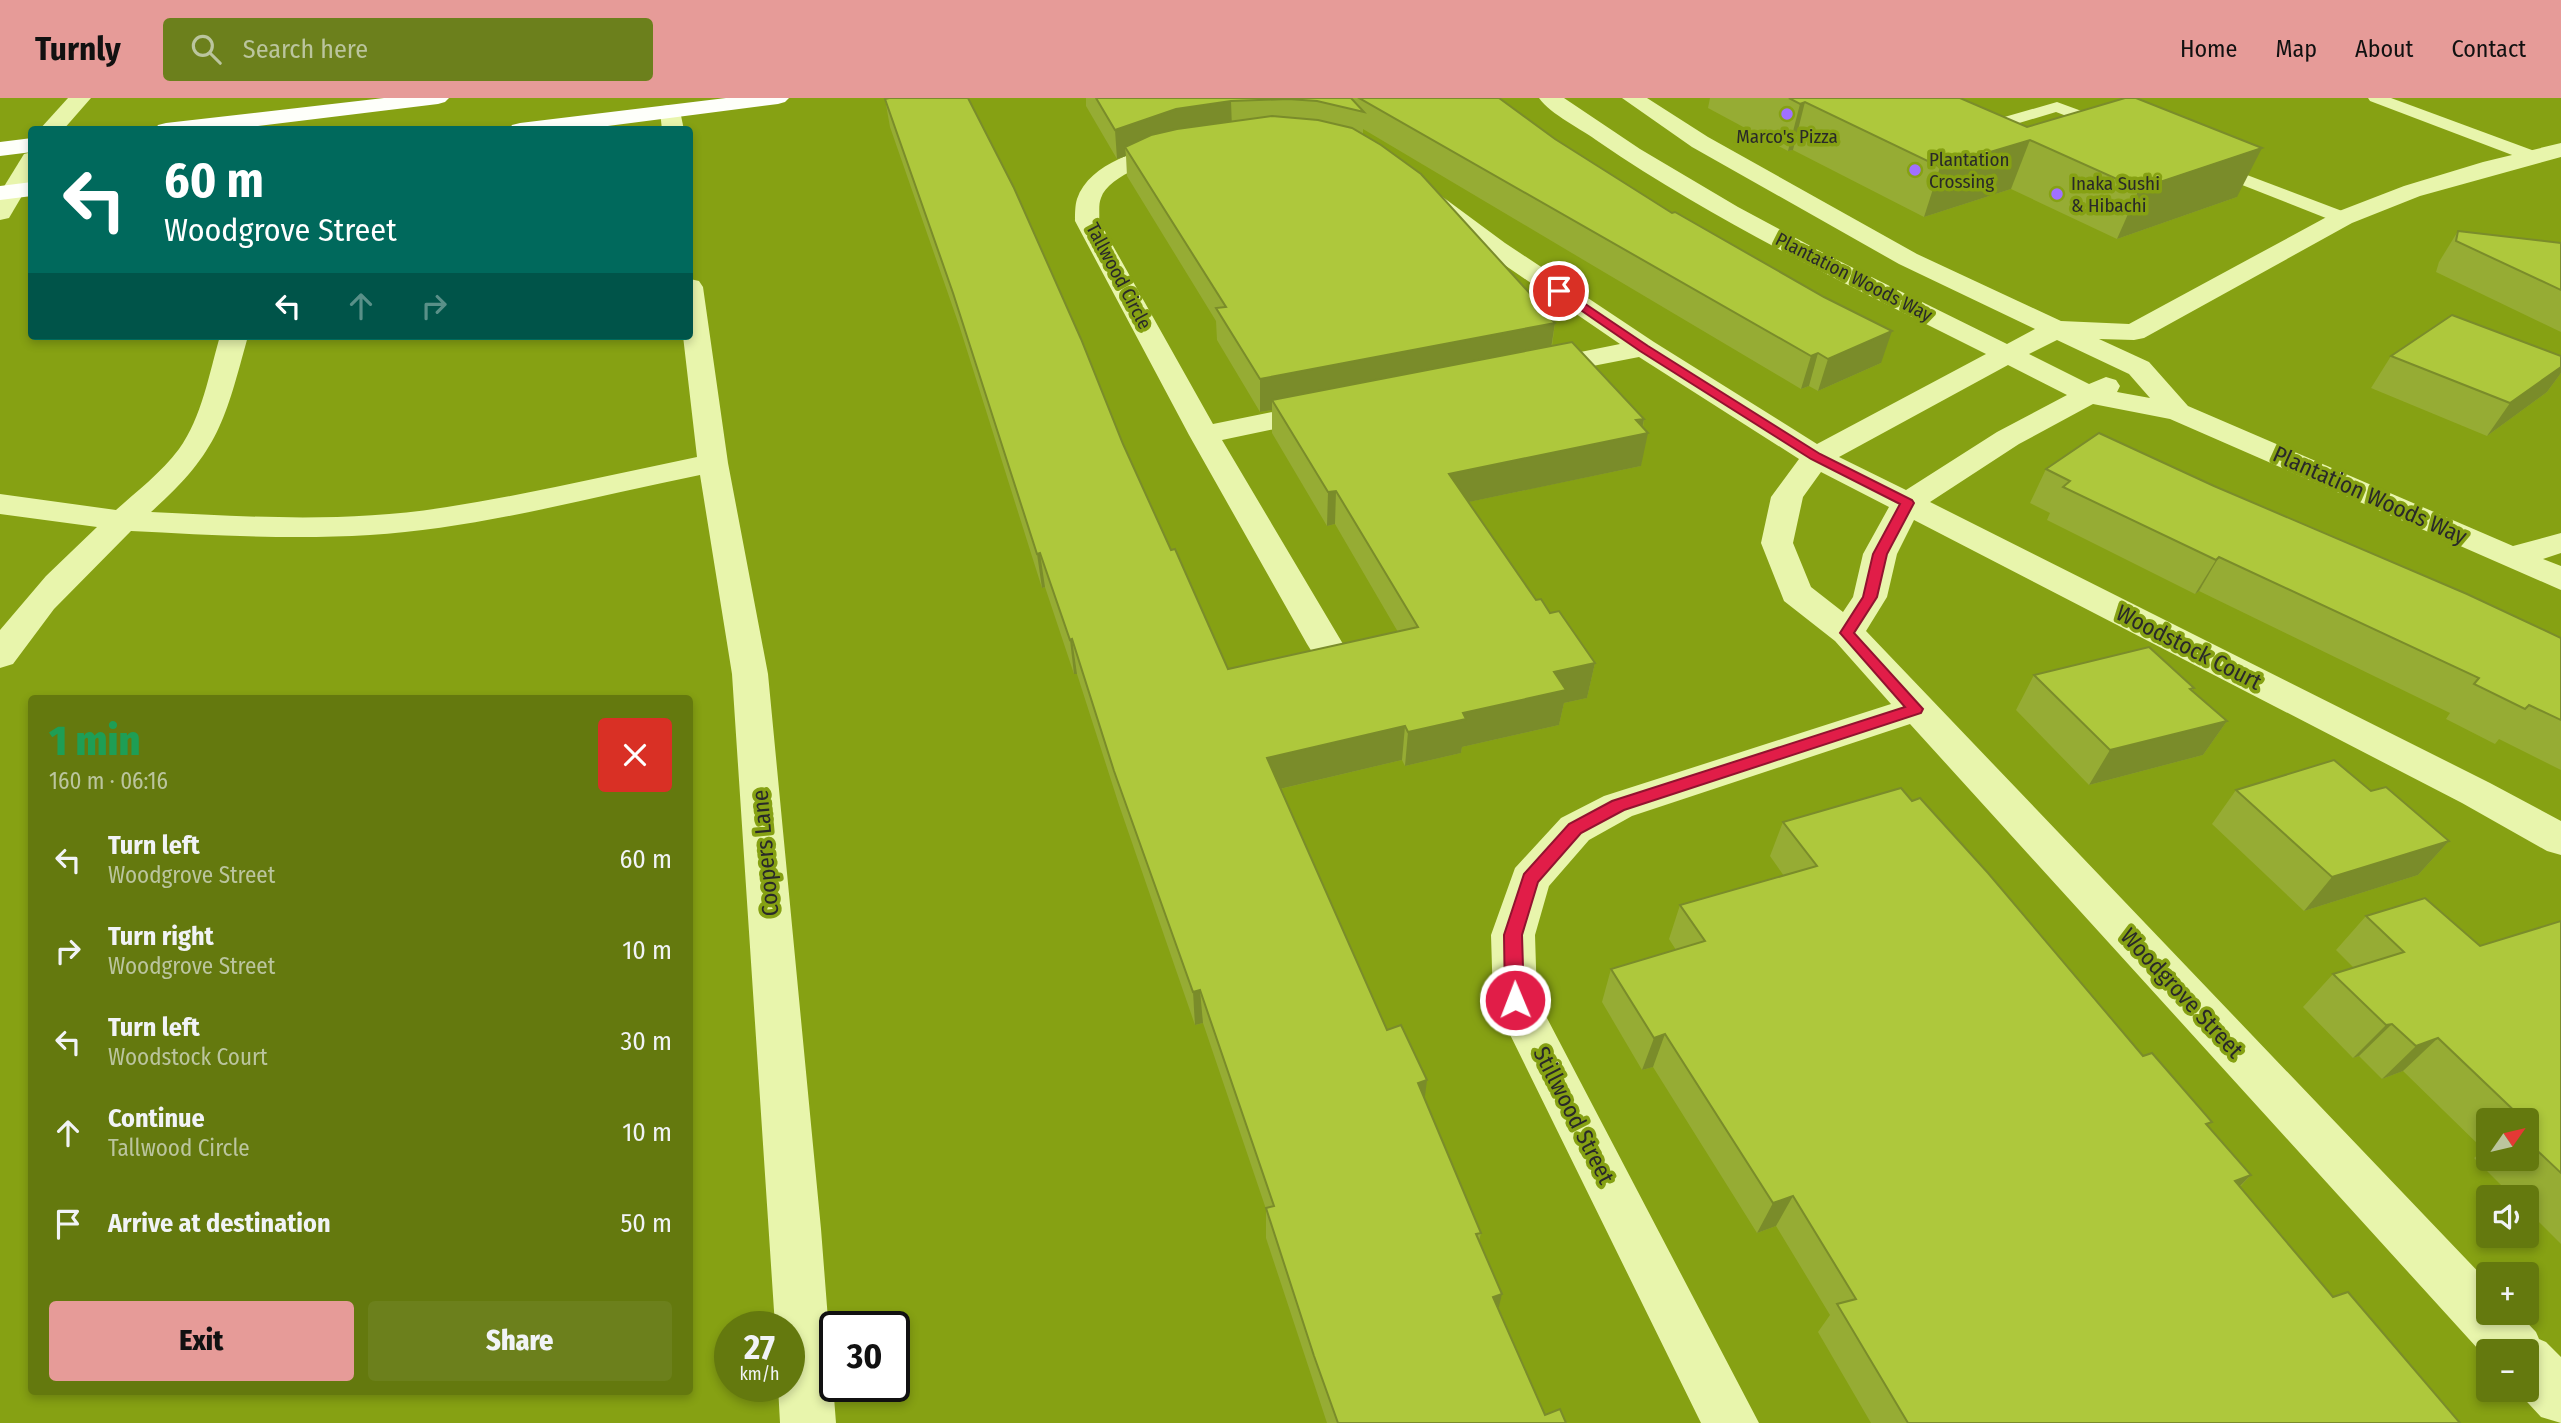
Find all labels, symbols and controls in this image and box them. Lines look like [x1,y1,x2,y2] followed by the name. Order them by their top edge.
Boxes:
[163,18,653,81] search box
[35,29,121,69] text: Turnly
[187,30,225,68] icon: search
[243,34,368,65] text: Search here
[2180,35,2237,63] text: Home
[2275,35,2317,63] text: Map
[2355,35,2413,63] text: About
[2451,35,2526,63] text: Contact
[1779,106,1795,122] marker: Marco's Pizza
[1736,125,1838,148] place label: Marco's Pizza
[1929,148,2009,193] place label: Plantation Crossing
[164,151,264,210] text: 60 m
[49,154,140,245] icon: left
[1907,162,1923,178] marker: Plantation Crossing
[2071,172,2160,217] place label: Inaka Sushi & Hibachi
[2049,186,2065,202] marker: Inaka Sushi & Hibachi
[164,211,397,249] text: Woodgrove Street
[1081,219,1157,333] street label: Tallwood Circle
[1772,228,1937,327] street label: Plantation Woods Way
[1529,261,1589,321] pin
[1540,272,1578,310] icon: arrive
[269,287,307,325] icon: left
[342,287,380,325] icon: ahead
[415,287,453,325] icon: right
[2269,440,2472,551] street label: Plantation Woods Way
[2112,598,2267,696] street label: Woodstock Court
[49,716,140,766] text: 1 min
[598,718,672,792] button: close
[49,767,168,795] text: 160 m · 06:16
[746,789,784,917] street label: Coopers Lane
[108,830,200,861] text: Turn left
[49,841,87,879] icon: left
[619,844,672,875] text: 60 m
[108,861,275,889] text: Woodgrove Street
[108,921,214,952] text: Turn right
[2115,922,2250,1064] street label: Woodgrove Street
[49,932,87,970] icon: right
[622,935,672,966] text: 10 m
[108,952,275,980] text: Woodgrove Street
[1478,963,1552,1037] position arrow
[108,1012,200,1043] text: Turn left
[49,1023,87,1061] icon: left
[621,1026,672,1057] text: 30 m
[1527,1042,1621,1189] street label: Stillwood Street
[108,1043,267,1071] text: Woodstock Court
[108,1103,205,1134] text: Continue
[2476,1108,2539,1171] north arrow
[2476,1108,2539,1402] map controls
[49,1114,87,1152] icon: ahead
[622,1117,672,1148] text: 10 m
[108,1134,250,1162] text: Tallwood Circle
[2476,1185,2539,1248] button: sound
[49,1205,87,1243] icon: arrive
[108,1208,331,1239] text: Arrive at destination
[620,1208,672,1239] text: 50 m
[2476,1262,2539,1325] button: +
[49,1301,354,1381] button: Exit
[368,1301,672,1381] button: Share
[819,1311,910,1402] speed limit sign: 30
[744,1326,775,1368] text: 27
[2476,1339,2539,1402] button: −
[739,1363,780,1385] text: km/h

